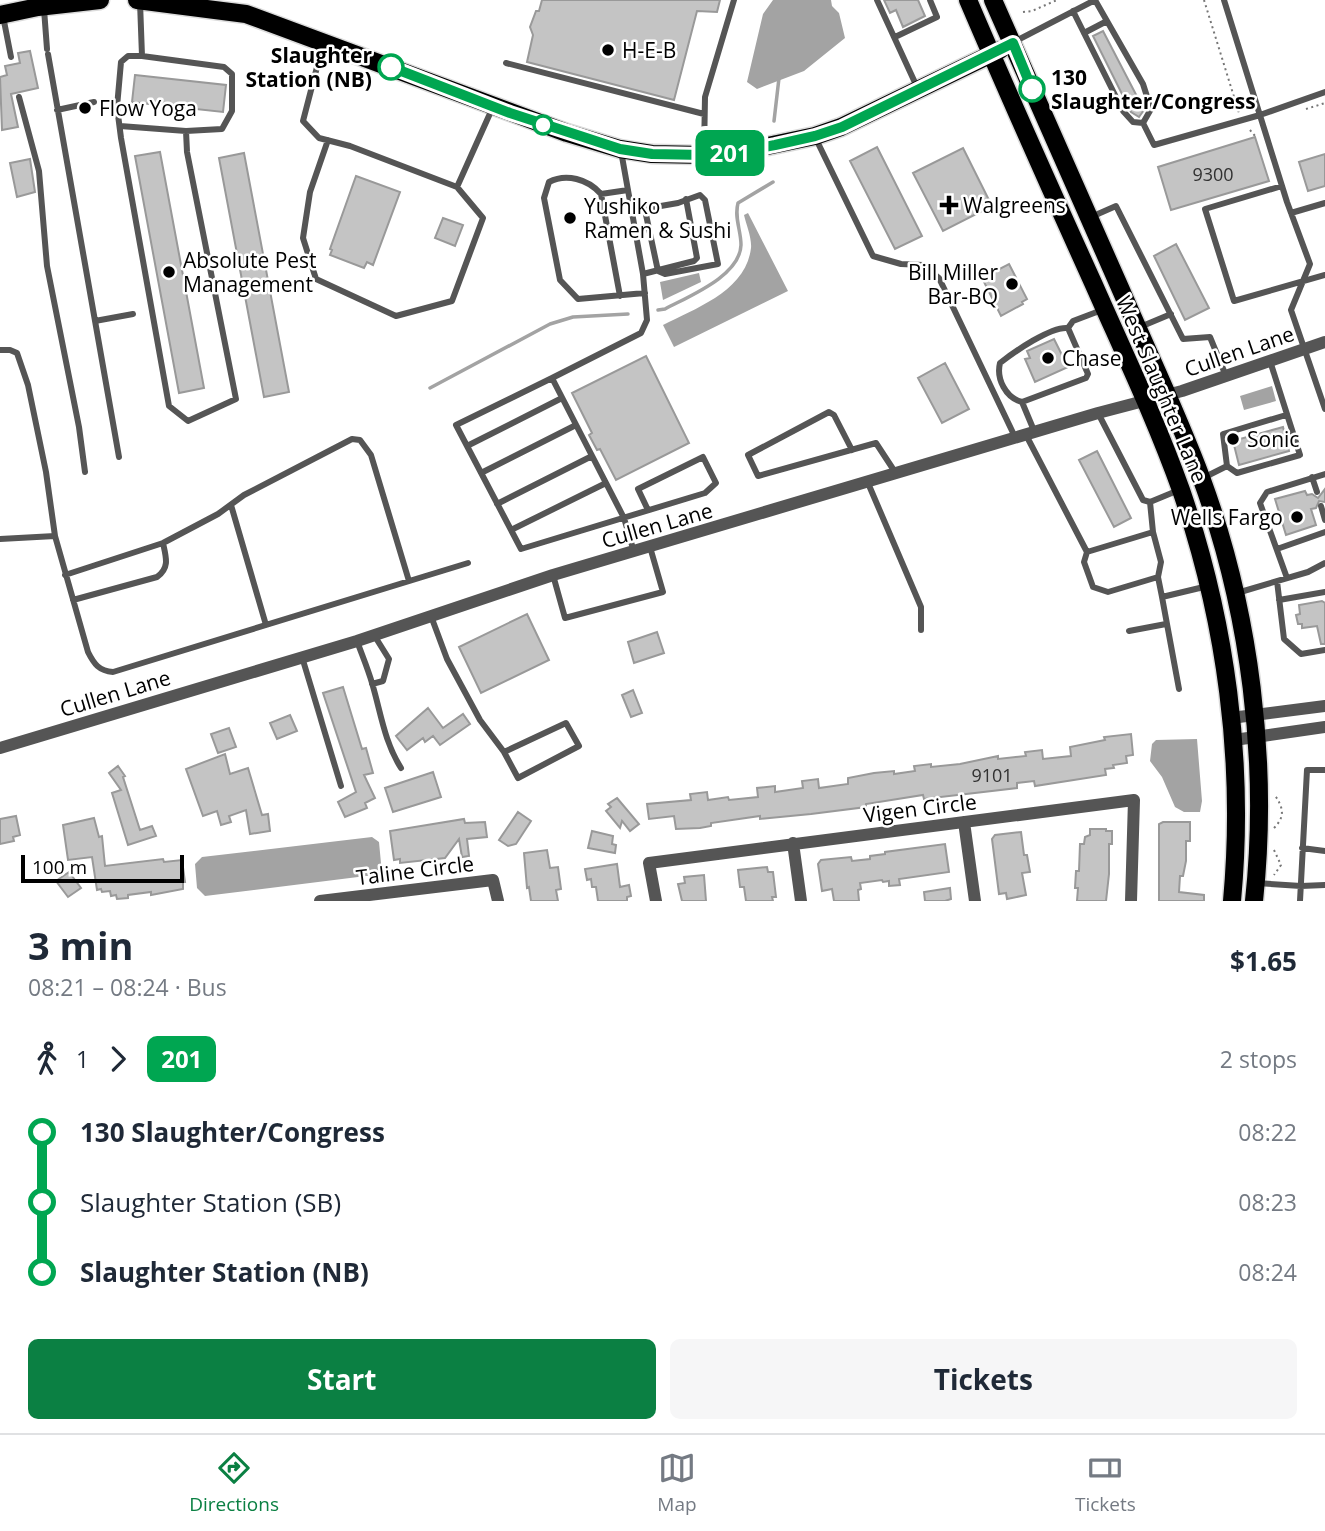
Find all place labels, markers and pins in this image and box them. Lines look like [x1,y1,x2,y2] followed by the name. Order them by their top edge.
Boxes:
[622,36,676,64] place label: H-E-B
[245,41,372,93] place label: Slaughter Station (NB)
[600,42,616,58] marker: H-E-B
[378,54,404,80] marker: Slaughter Station (NB)
[1051,63,1256,115] place label: 130 Slaughter/Congress
[1019,76,1045,102] marker: 130 Slaughter/Congress
[99,94,197,122] place label: Flow Yoga
[77,100,93,116] marker: Flow Yoga
[533,115,553,135] unlabelled marker
[963,191,1066,219] place label: Walgreens
[584,192,732,244] place label: Yushiko Ramen & Sushi
[941,197,957,213] marker: Walgreens
[562,210,578,226] marker: Yushiko Ramen & Sushi
[183,246,317,298] place label: Absolute Pest Management
[908,258,998,310] place label: Bill Miller Bar-BQ
[161,264,177,280] marker: Absolute Pest Management
[1004,276,1020,292] marker: Bill Miller Bar-BQ
[1062,344,1122,372] place label: Chase
[1040,350,1056,366] marker: Chase
[1247,425,1299,453] place label: Sonic
[1225,431,1241,447] marker: Sonic
[1171,503,1283,531] place label: Wells Fargo
[1289,509,1305,525] marker: Wells Fargo

